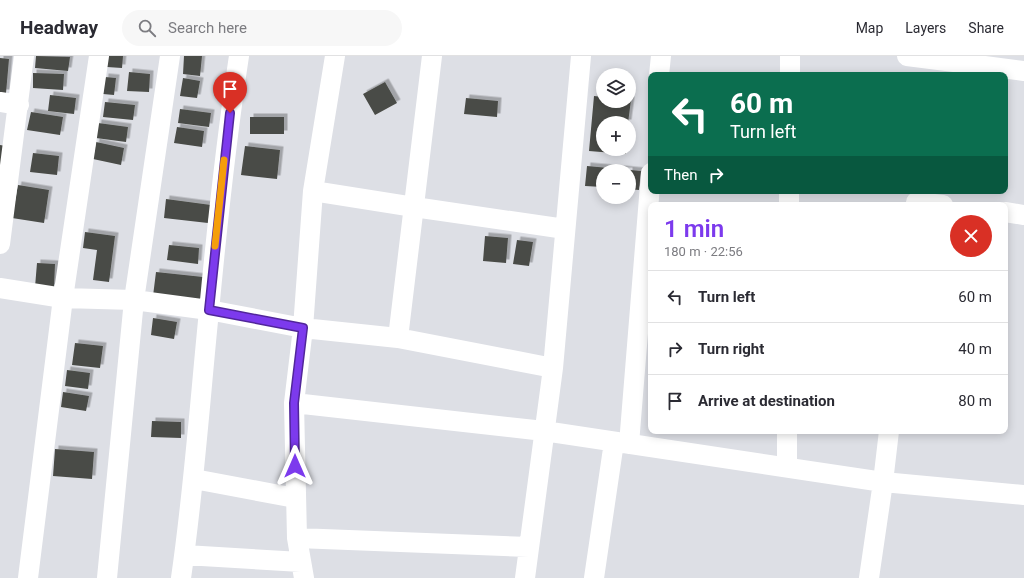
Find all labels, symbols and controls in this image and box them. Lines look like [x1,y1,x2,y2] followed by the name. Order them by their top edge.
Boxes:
[122,10,402,46] search box
[20,16,98,39] text: Headway
[136,17,158,39] icon: search
[168,19,247,37] text: Search here
[856,20,883,36] text: Map
[905,20,946,36] text: Layers
[968,20,1004,36] text: Share
[596,68,636,204] map controls
[596,68,636,108] button: layers
[213,72,247,113] pin
[219,78,241,100] icon: arrive
[730,87,793,120] text: 60 m
[664,88,716,140] icon: left
[596,116,636,156] button: +
[730,121,796,142] text: Turn left
[596,164,636,204] button: −
[705,164,727,186] icon: right
[664,166,697,184] text: Then
[664,215,724,243] text: 1 min
[950,215,992,257] button: close
[664,244,743,259] text: 180 m · 22:56
[664,286,686,308] icon: left
[698,288,755,306] text: Turn left
[958,288,992,306] text: 60 m
[664,338,686,360] icon: right
[698,340,764,358] text: Turn right
[958,340,992,358] text: 40 m
[664,390,686,412] icon: arrive
[698,392,835,410] text: Arrive at destination
[958,392,992,410] text: 80 m
[274,445,316,487] position arrow

